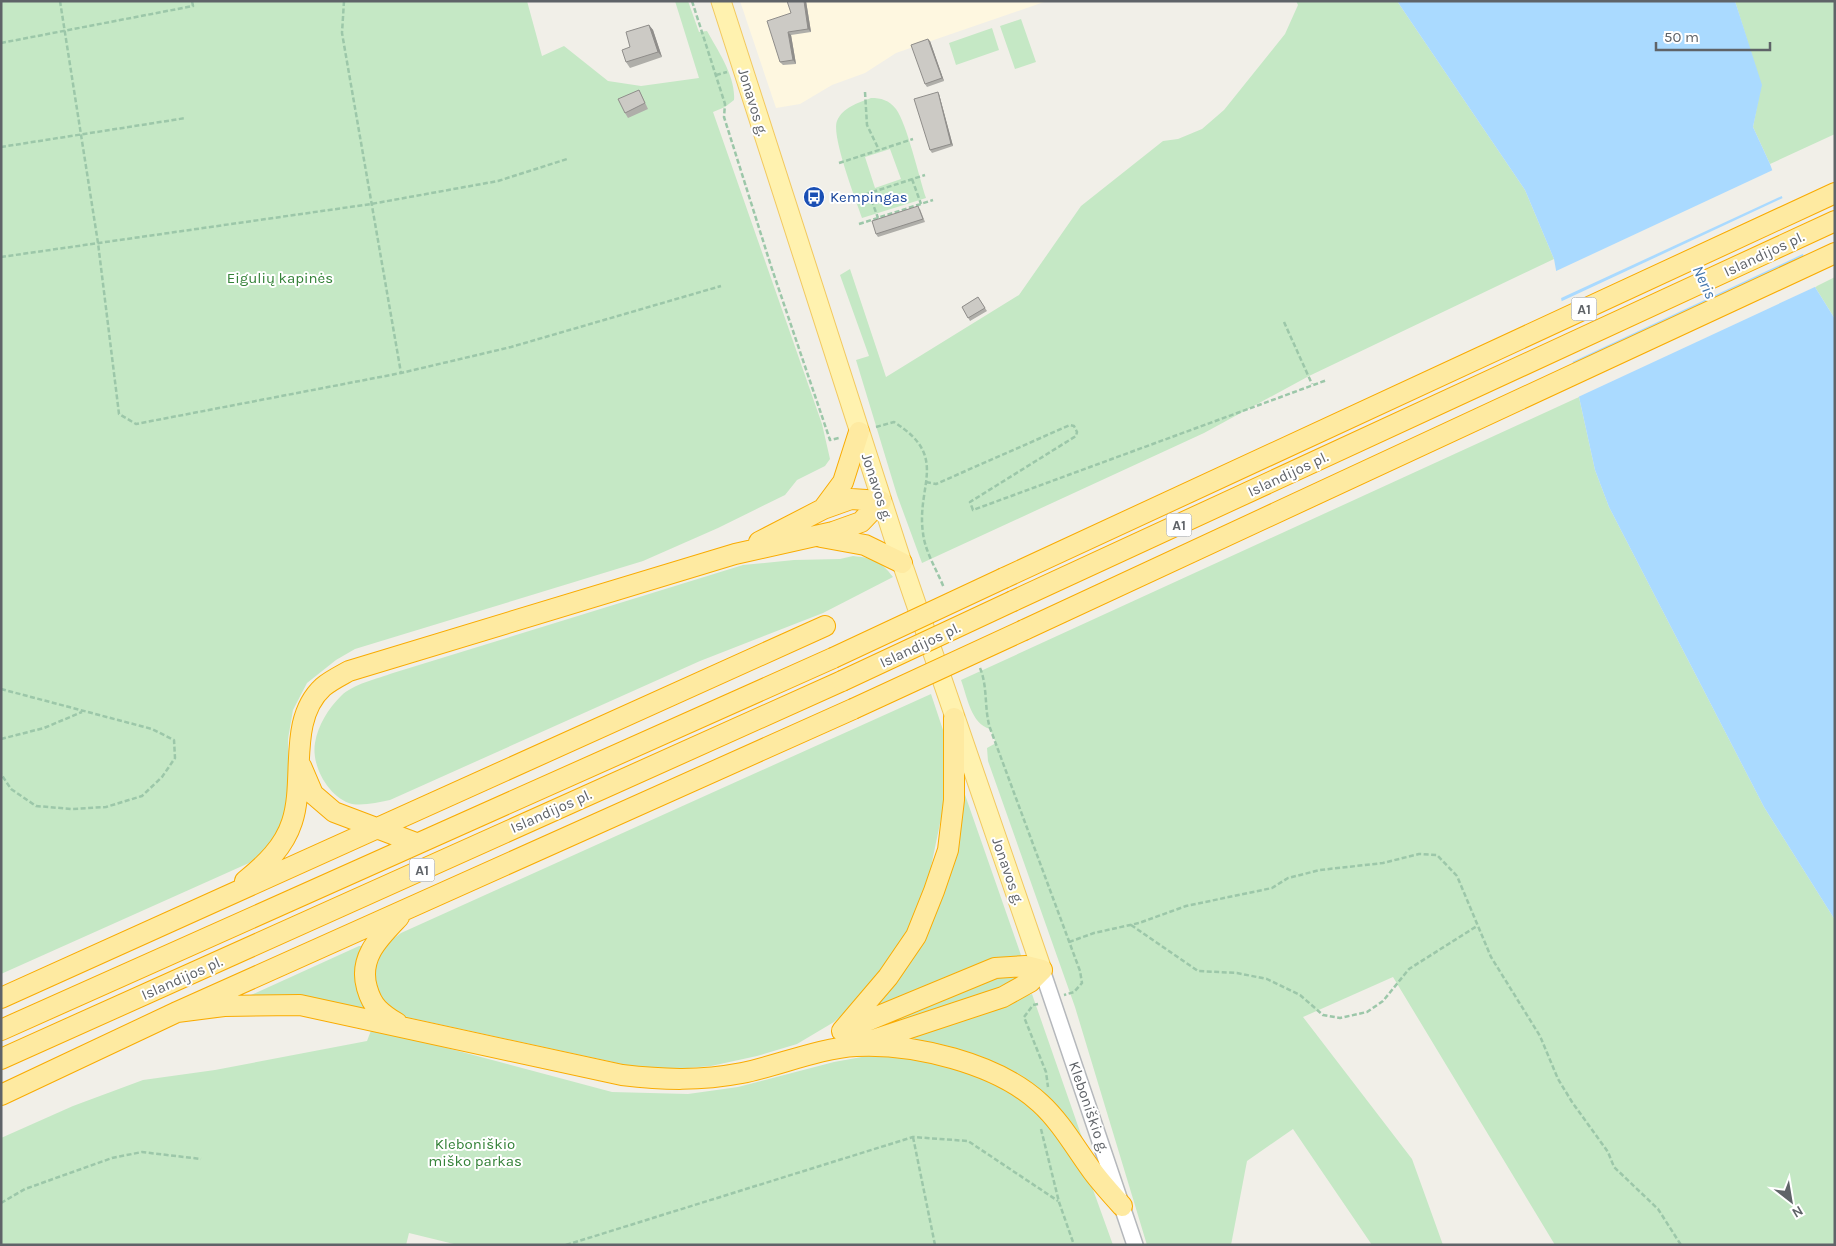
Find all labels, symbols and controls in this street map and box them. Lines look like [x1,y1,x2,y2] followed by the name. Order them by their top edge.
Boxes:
[1656,20,1770,52] scale bar
[1664,28,1699,46] text: 50 m
[734,66,772,138] street label: Jonavos g.
[802,185,826,209] bus stop icon: Kempingas
[830,188,908,206] place label: Kempingas
[1721,227,1807,281] street label: Islandijos pl.
[1689,263,1721,302] water label: Neris
[227,269,333,287] park label: Eigulių kapinės
[1572,298,1596,320] road number: A1
[1245,447,1331,501] street label: Islandijos pl.
[858,451,896,523] street label: Jonavos g.
[1166,514,1192,536] road number: A1
[877,618,963,672] street label: Islandijos pl.
[508,785,595,837] street label: Islandijos pl.
[988,835,1028,907] street label: Jonavos g.
[410,858,434,882] road number: A1
[139,952,226,1004] street label: Islandijos pl.
[1065,1059,1113,1155] street label: Kleboniškio g.
[428,1135,522,1170] park label: Kleboniškio miško parkas
[1766,1176,1816,1226] north arrow
[1789,1202,1806,1222] text: N

